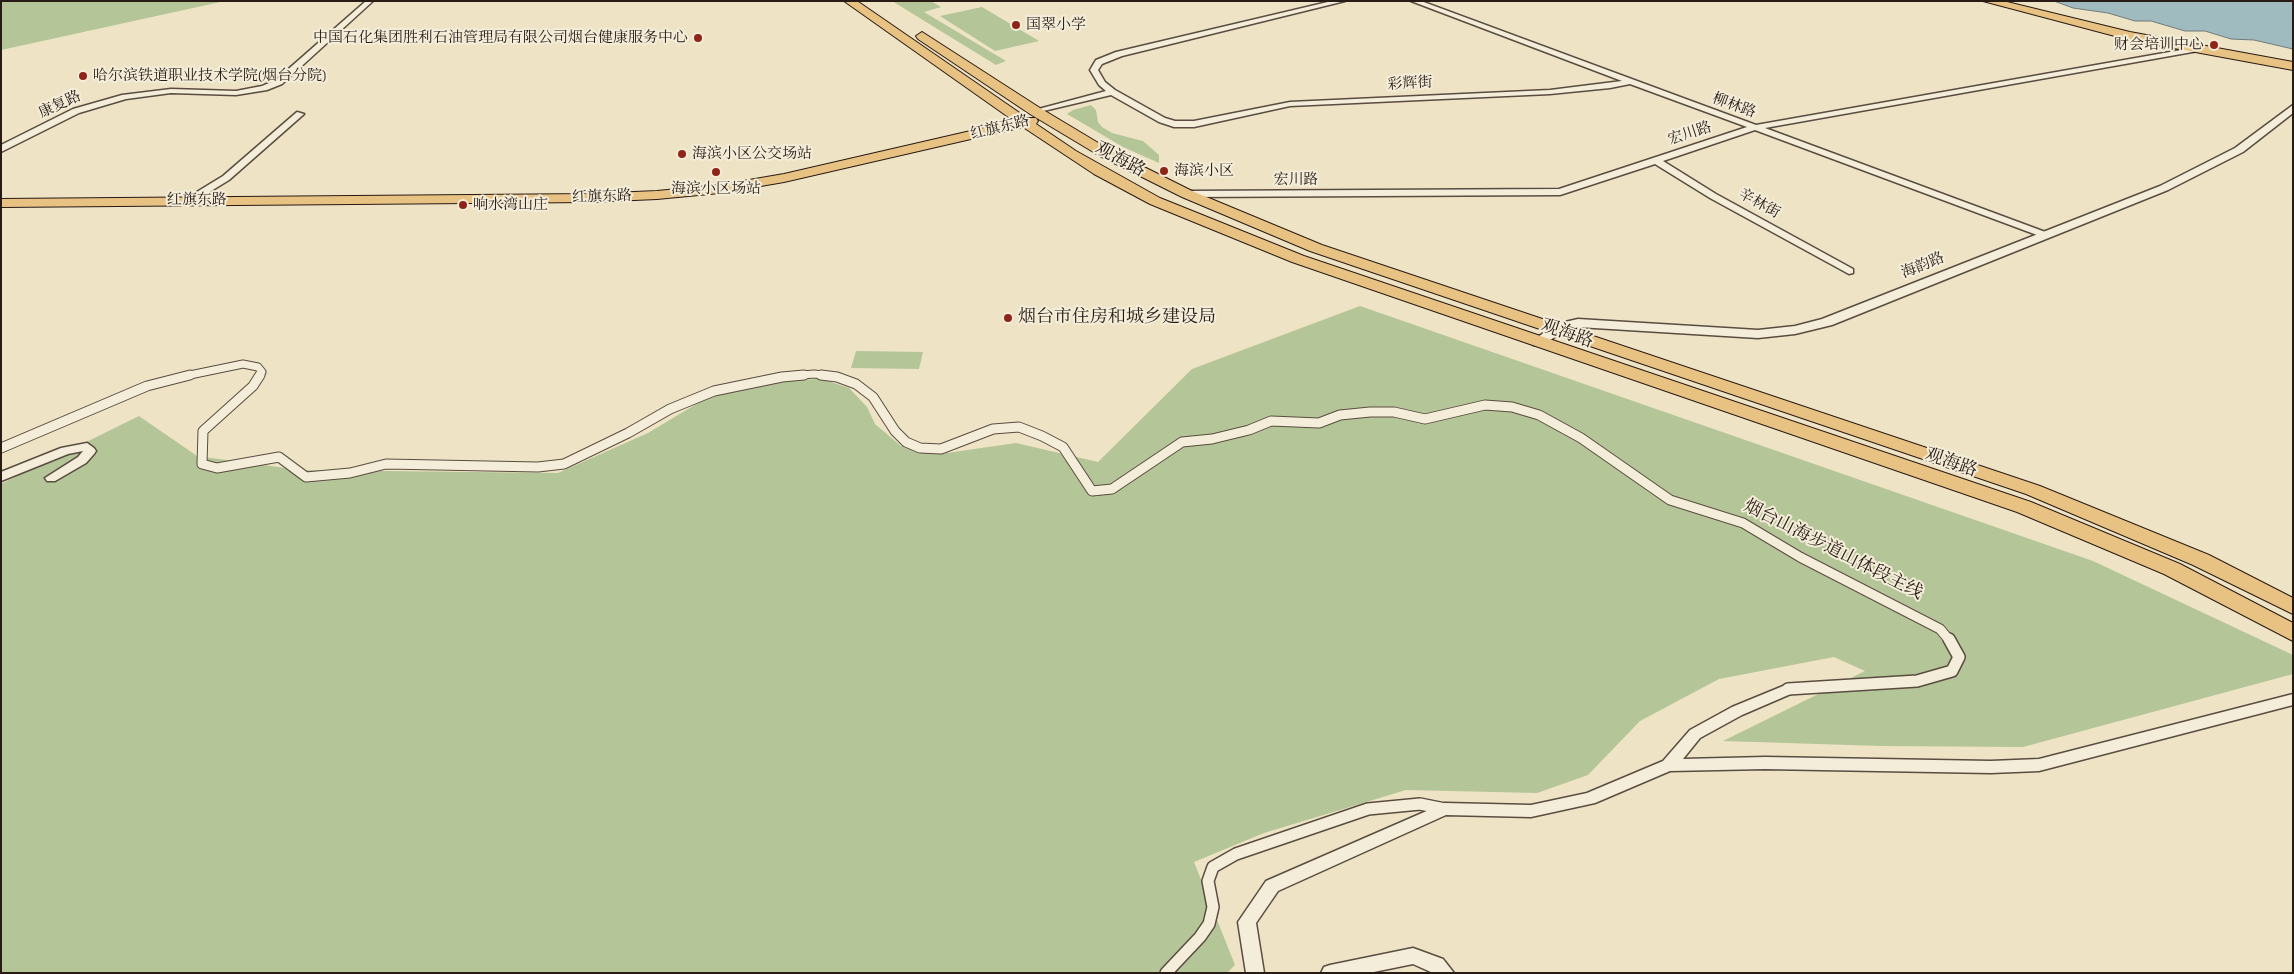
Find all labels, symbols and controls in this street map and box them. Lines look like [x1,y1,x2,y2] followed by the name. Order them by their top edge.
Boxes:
[1026,16,1086,34] place label: 国翠小学
[1010,19,1022,31] marker: 国翠小学
[313,29,688,47] place label: 中国石化集团胜利石油管理局有限公司烟台健康服务中心
[692,32,704,44] marker: 中国石化集团胜利石油管理局有限公司烟台健康服务中心
[2114,36,2204,54] place label: 财会培训中心
[2208,39,2220,51] marker: 财会培训中心
[93,67,326,85] place label: 哈尔滨铁道职业技术学院(烟台分院)
[77,70,89,82] marker: 哈尔滨铁道职业技术学院(烟台分院)
[1387,74,1433,94] street label: 彩辉街
[36,87,84,123] street label: 康复路
[1710,90,1758,122] street label: 柳林路
[969,112,1031,144] street label: 红旗东路
[1666,118,1714,150] street label: 宏川路
[1091,138,1149,182] street label: 观海路
[692,145,812,163] place label: 海滨小区公交场站
[676,148,688,160] marker: 海滨小区公交场站
[1174,162,1234,180] place label: 海滨小区
[1158,165,1170,177] marker: 海滨小区
[710,166,722,178] marker: 海滨小区场站
[1274,171,1318,189] street label: 宏川路
[671,180,761,198] place label: 海滨小区场站
[1735,185,1783,223] street label: 辛林街
[572,187,632,207] street label: 红旗东路
[167,191,227,209] street label: 红旗东路
[473,196,548,214] place label: 响水湾山庄
[457,199,469,211] marker: 响水湾山庄
[1899,249,1947,283] street label: 海韵路
[1018,307,1216,329] place label: 烟台市住房和城乡建设局
[1002,312,1014,324] marker: 烟台市住房和城乡建设局
[1538,315,1596,353] street label: 观海路
[1922,444,1980,482] street label: 观海路
[1740,495,1926,605] street label: 烟台山海步道山体段主线

